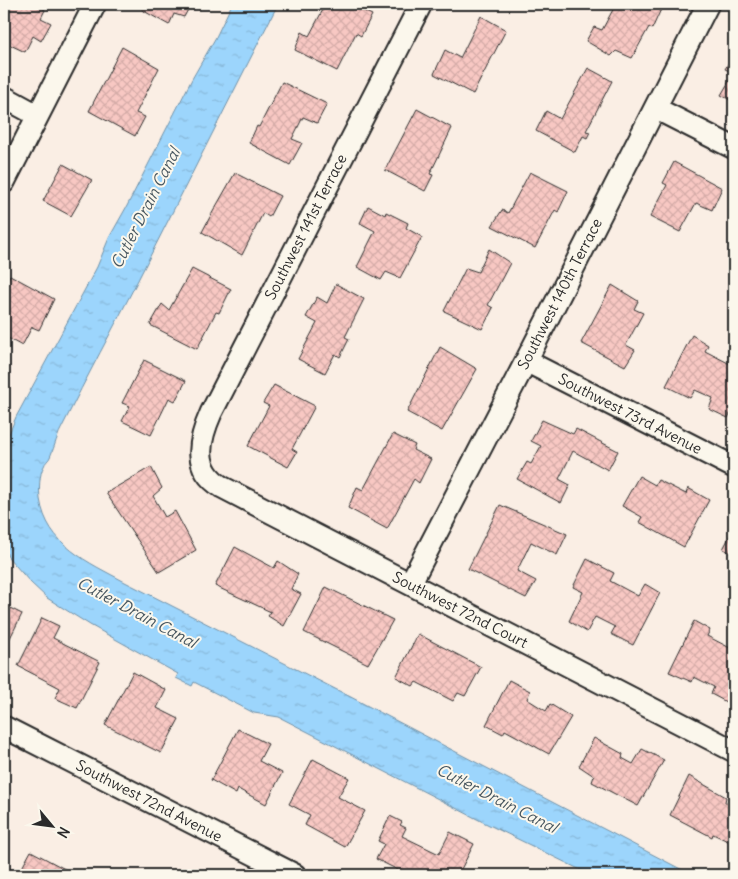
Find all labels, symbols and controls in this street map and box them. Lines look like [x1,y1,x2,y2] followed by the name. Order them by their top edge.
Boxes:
[106,142,185,272] water label: Cutler Drain Canal
[260,151,351,303] street label: Southwest 141st Terrace
[513,215,606,373] street label: Southwest 140th Terrace
[555,369,705,458] street label: Southwest 73rd Avenue
[389,567,531,652] street label: Southwest 72nd Court
[74,572,202,653] water label: Cutler Drain Canal
[73,755,225,846] street label: Southwest 72nd Avenue
[433,759,563,838] water label: Cutler Drain Canal
[28,802,78,852] north arrow
[53,824,74,841] text: N

